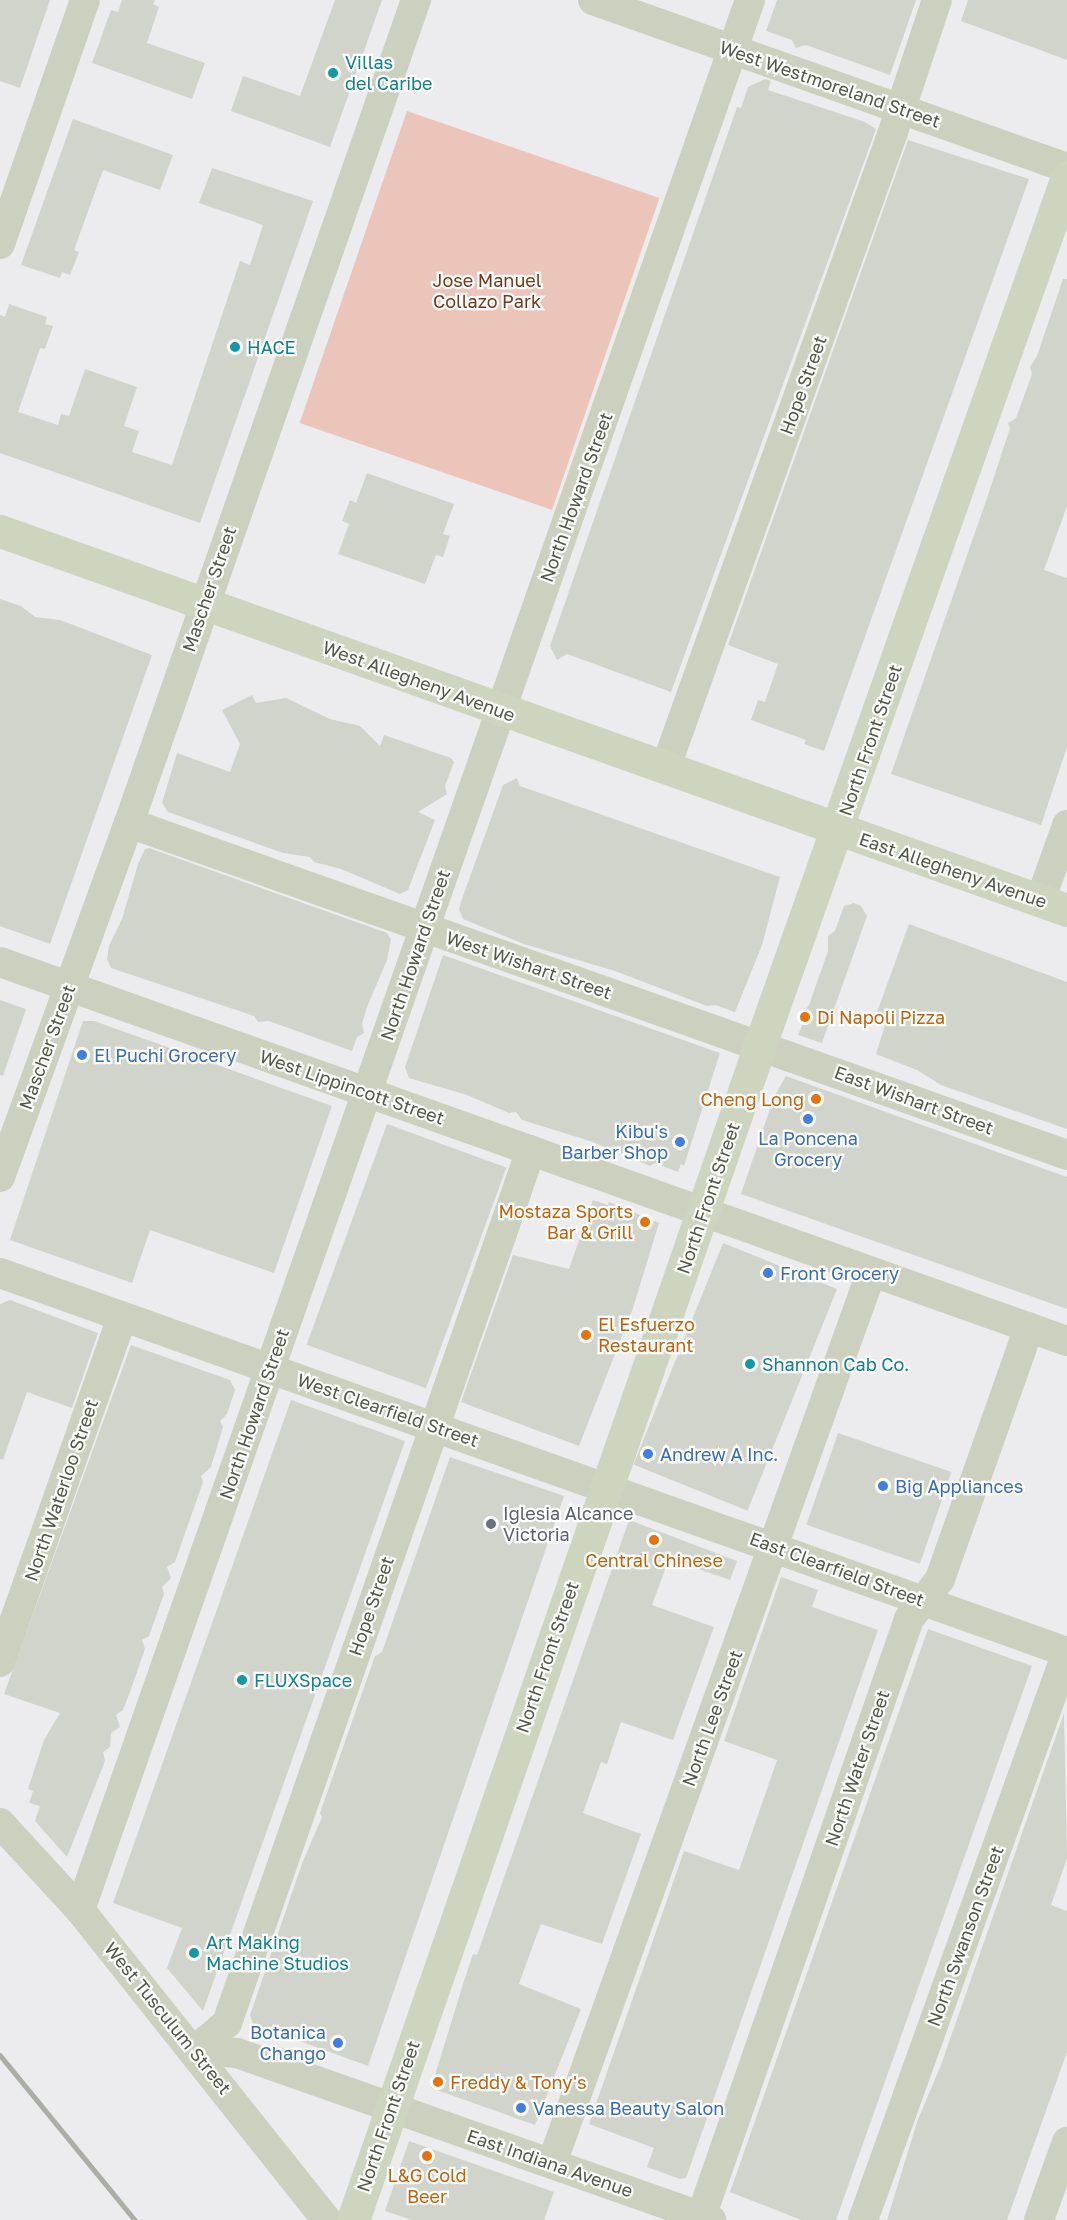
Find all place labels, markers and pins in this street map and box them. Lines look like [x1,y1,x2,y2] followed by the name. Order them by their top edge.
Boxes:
[345,52,433,94] place label: Villas del Caribe
[326,66,340,80] marker: Villas del Caribe
[247,336,296,358] place label: HACE
[228,340,242,354] marker: HACE
[817,1006,945,1028] place label: Di Napoli Pizza
[798,1010,812,1024] marker: Di Napoli Pizza
[94,1044,236,1066] place label: El Puchi Grocery
[75,1048,89,1062] marker: El Puchi Grocery
[701,1088,804,1110] place label: Cheng Long
[809,1092,823,1106] marker: Cheng Long
[801,1112,815,1126] marker: La Poncena Grocery
[561,1121,668,1164] place label: Kibu's Barber Shop
[758,1128,858,1170] place label: La Poncena Grocery
[673,1135,687,1149] marker: Kibu's Barber Shop
[498,1201,633,1244] place label: Mostaza Sports Bar & Grill
[638,1215,652,1229] marker: Mostaza Sports Bar & Grill
[780,1262,899,1284] place label: Front Grocery
[761,1266,775,1280] marker: Front Grocery
[598,1314,695,1356] place label: El Esfuerzo Restaurant
[579,1328,593,1342] marker: El Esfuerzo Restaurant
[762,1353,909,1375] place label: Shannon Cab Co.
[743,1357,757,1371] marker: Shannon Cab Co.
[660,1443,779,1465] place label: Andrew A Inc.
[641,1447,655,1461] marker: Andrew A Inc.
[895,1475,1023,1497] place label: Big Appliances
[876,1479,890,1493] marker: Big Appliances
[503,1503,633,1546] place label: Iglesia Alcance Victoria
[484,1517,498,1531] marker: Iglesia Alcance Victoria
[647,1533,661,1547] marker: Central Chinese
[585,1549,723,1571] place label: Central Chinese
[254,1669,352,1691] place label: FLUXSpace
[235,1673,249,1687] marker: FLUXSpace
[206,1932,349,1974] place label: Art Making Machine Studios
[187,1946,201,1960] marker: Art Making Machine Studios
[250,2022,326,2064] place label: Botanica Chango
[331,2036,345,2050] marker: Botanica Chango
[450,2071,587,2093] place label: Freddy & Tony's
[431,2075,445,2089] marker: Freddy & Tony's
[533,2097,724,2119] place label: Vanessa Beauty Salon
[514,2101,528,2115] marker: Vanessa Beauty Salon
[420,2149,434,2163] marker: L&G Cold Beer
[387,2165,467,2208] place label: L&G Cold Beer

